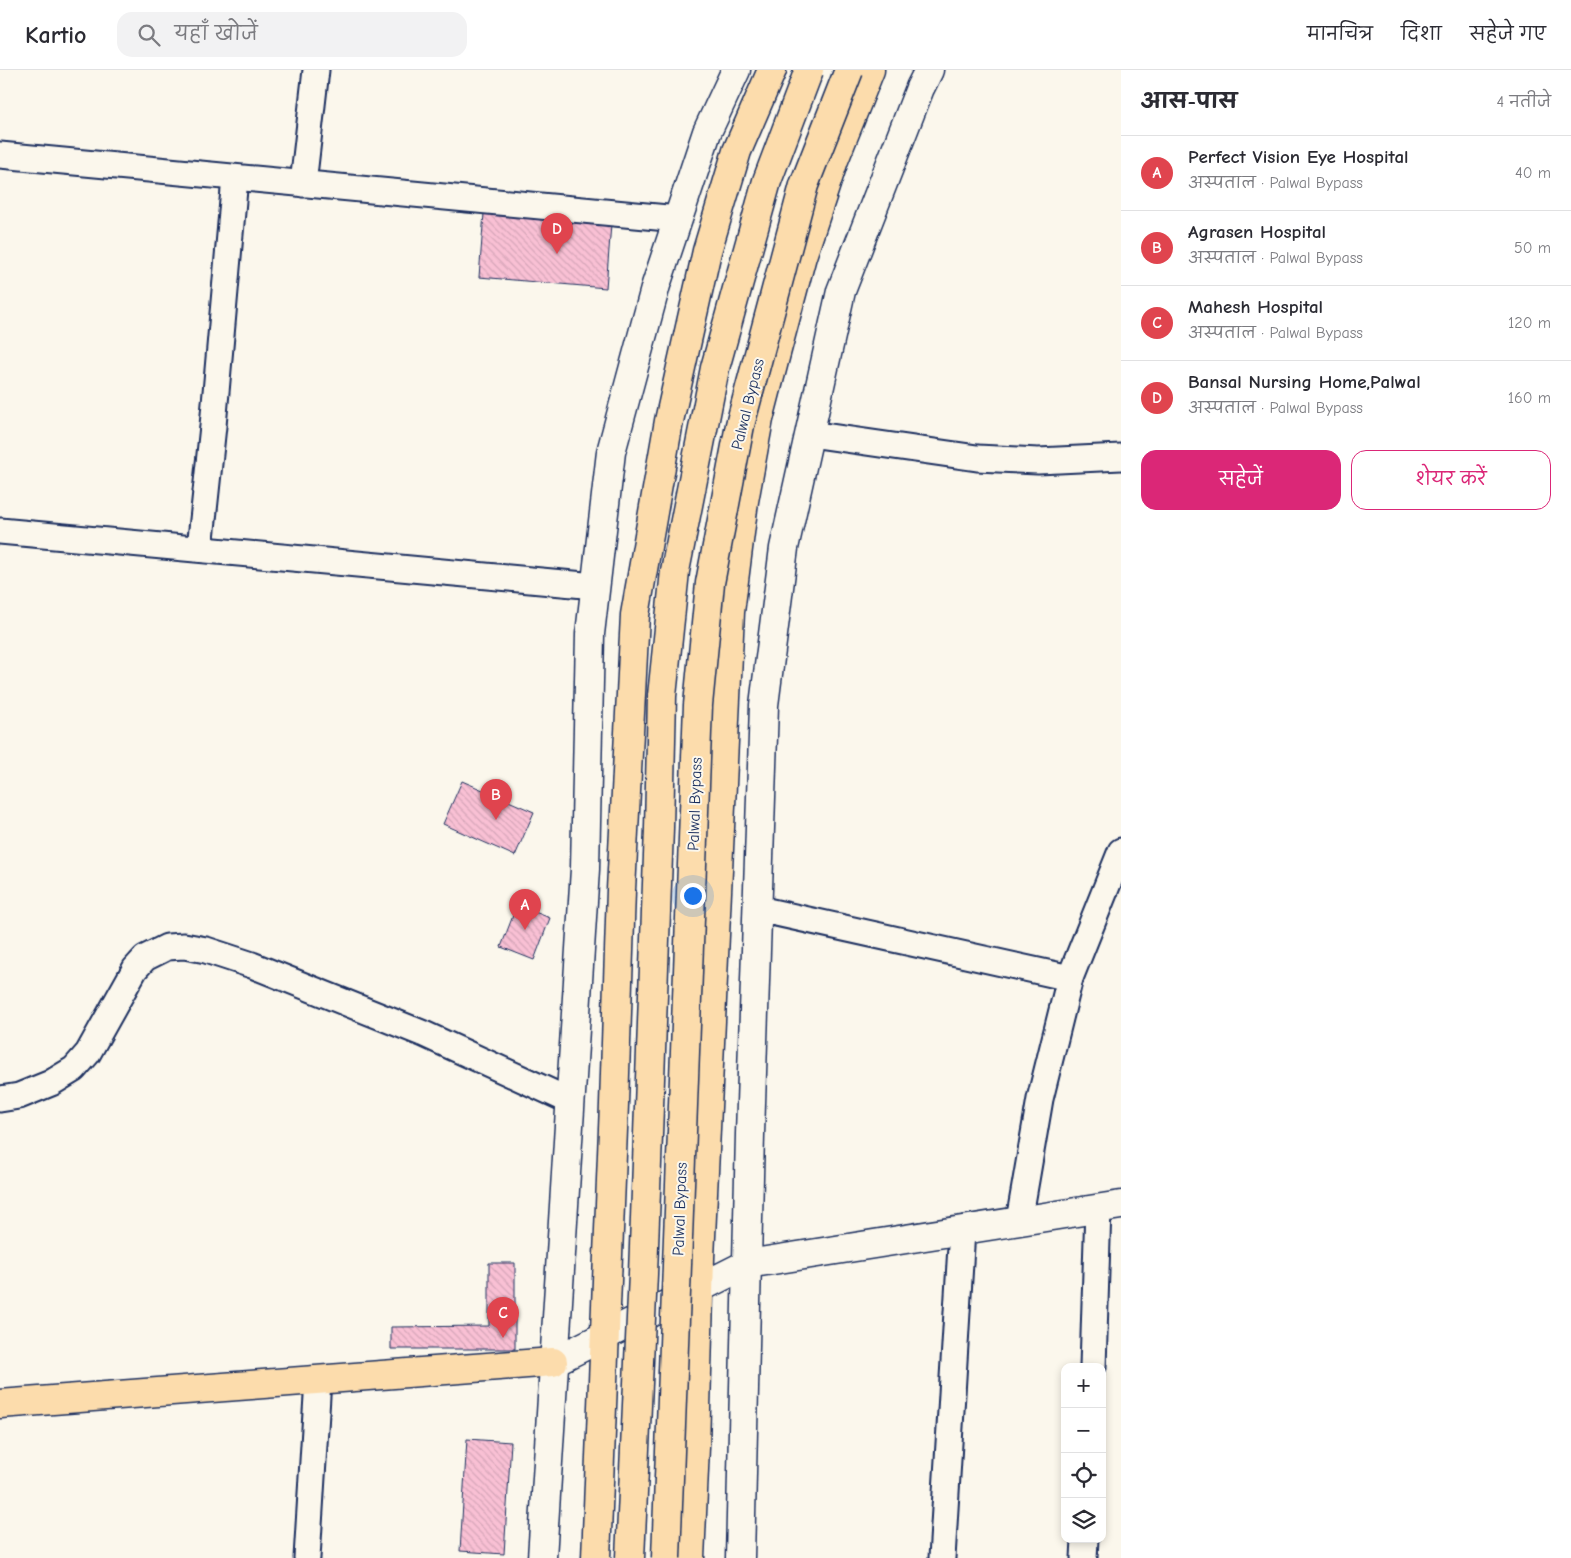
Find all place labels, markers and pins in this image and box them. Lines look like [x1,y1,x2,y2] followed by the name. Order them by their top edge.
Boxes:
[541,213,573,254] pin: D
[480,779,512,820] pin: B
[509,889,541,930] pin: A
[487,1297,519,1338] pin: C

